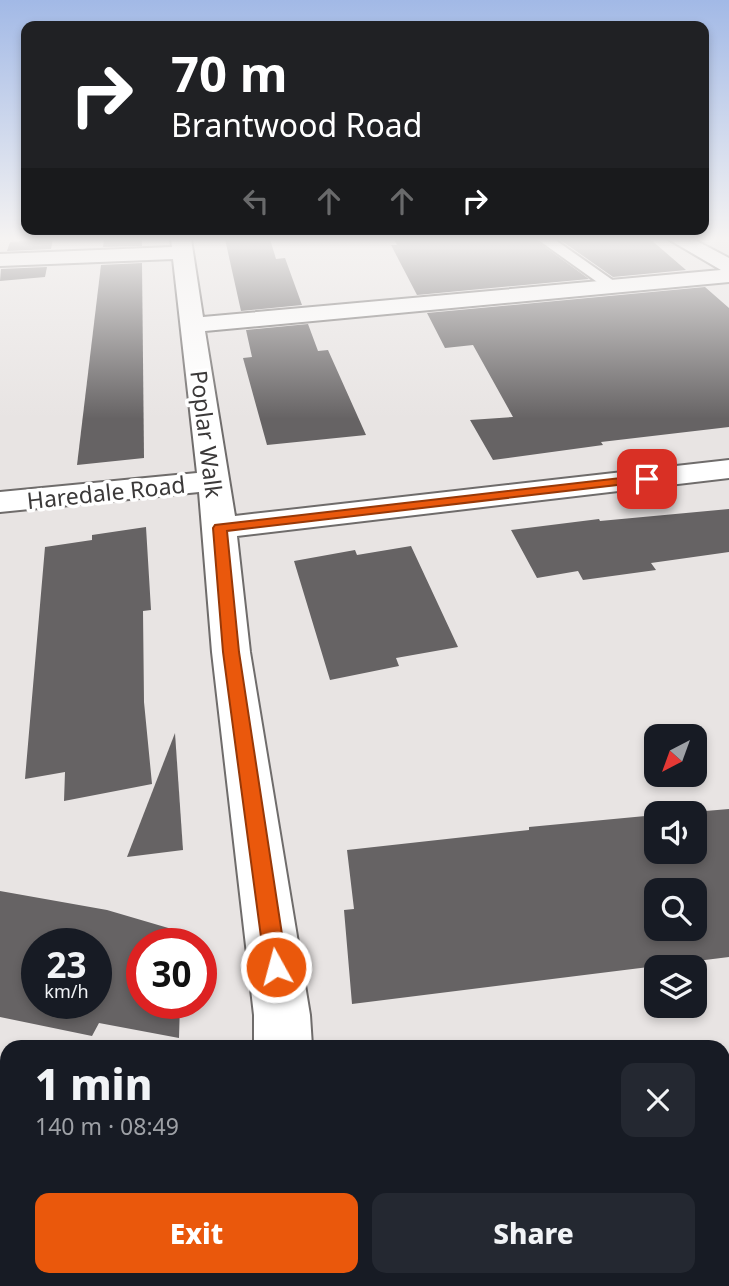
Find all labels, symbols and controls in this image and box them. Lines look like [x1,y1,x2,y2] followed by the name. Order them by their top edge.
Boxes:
[171,40,288,106] text: 70 m
[56,49,147,140] icon: right
[171,103,422,146] text: Brantwood Road
[237,182,275,220] icon: left
[310,182,348,220] icon: ahead
[383,182,421,220] icon: ahead
[456,182,494,220] icon: right
[183,368,231,500] street label: Poplar Walk
[617,449,677,509] pin
[628,460,666,498] icon: arrive
[25,468,187,516] street label: Haredale Road
[644,724,707,788] north arrow
[644,724,707,1018] map controls
[644,801,707,864] button: sound
[644,878,707,941] button: search
[126,928,217,1019] speed limit sign: 30
[239,930,313,1004] position arrow
[46,941,87,988] text: 23
[644,955,707,1018] button: layers
[44,979,89,1003] text: km/h
[35,1055,152,1112] text: 1 min
[621,1063,695,1137] button: close
[35,1110,179,1142] text: 140 m · 08:49
[35,1193,358,1273] button: Exit
[372,1193,695,1273] button: Share

